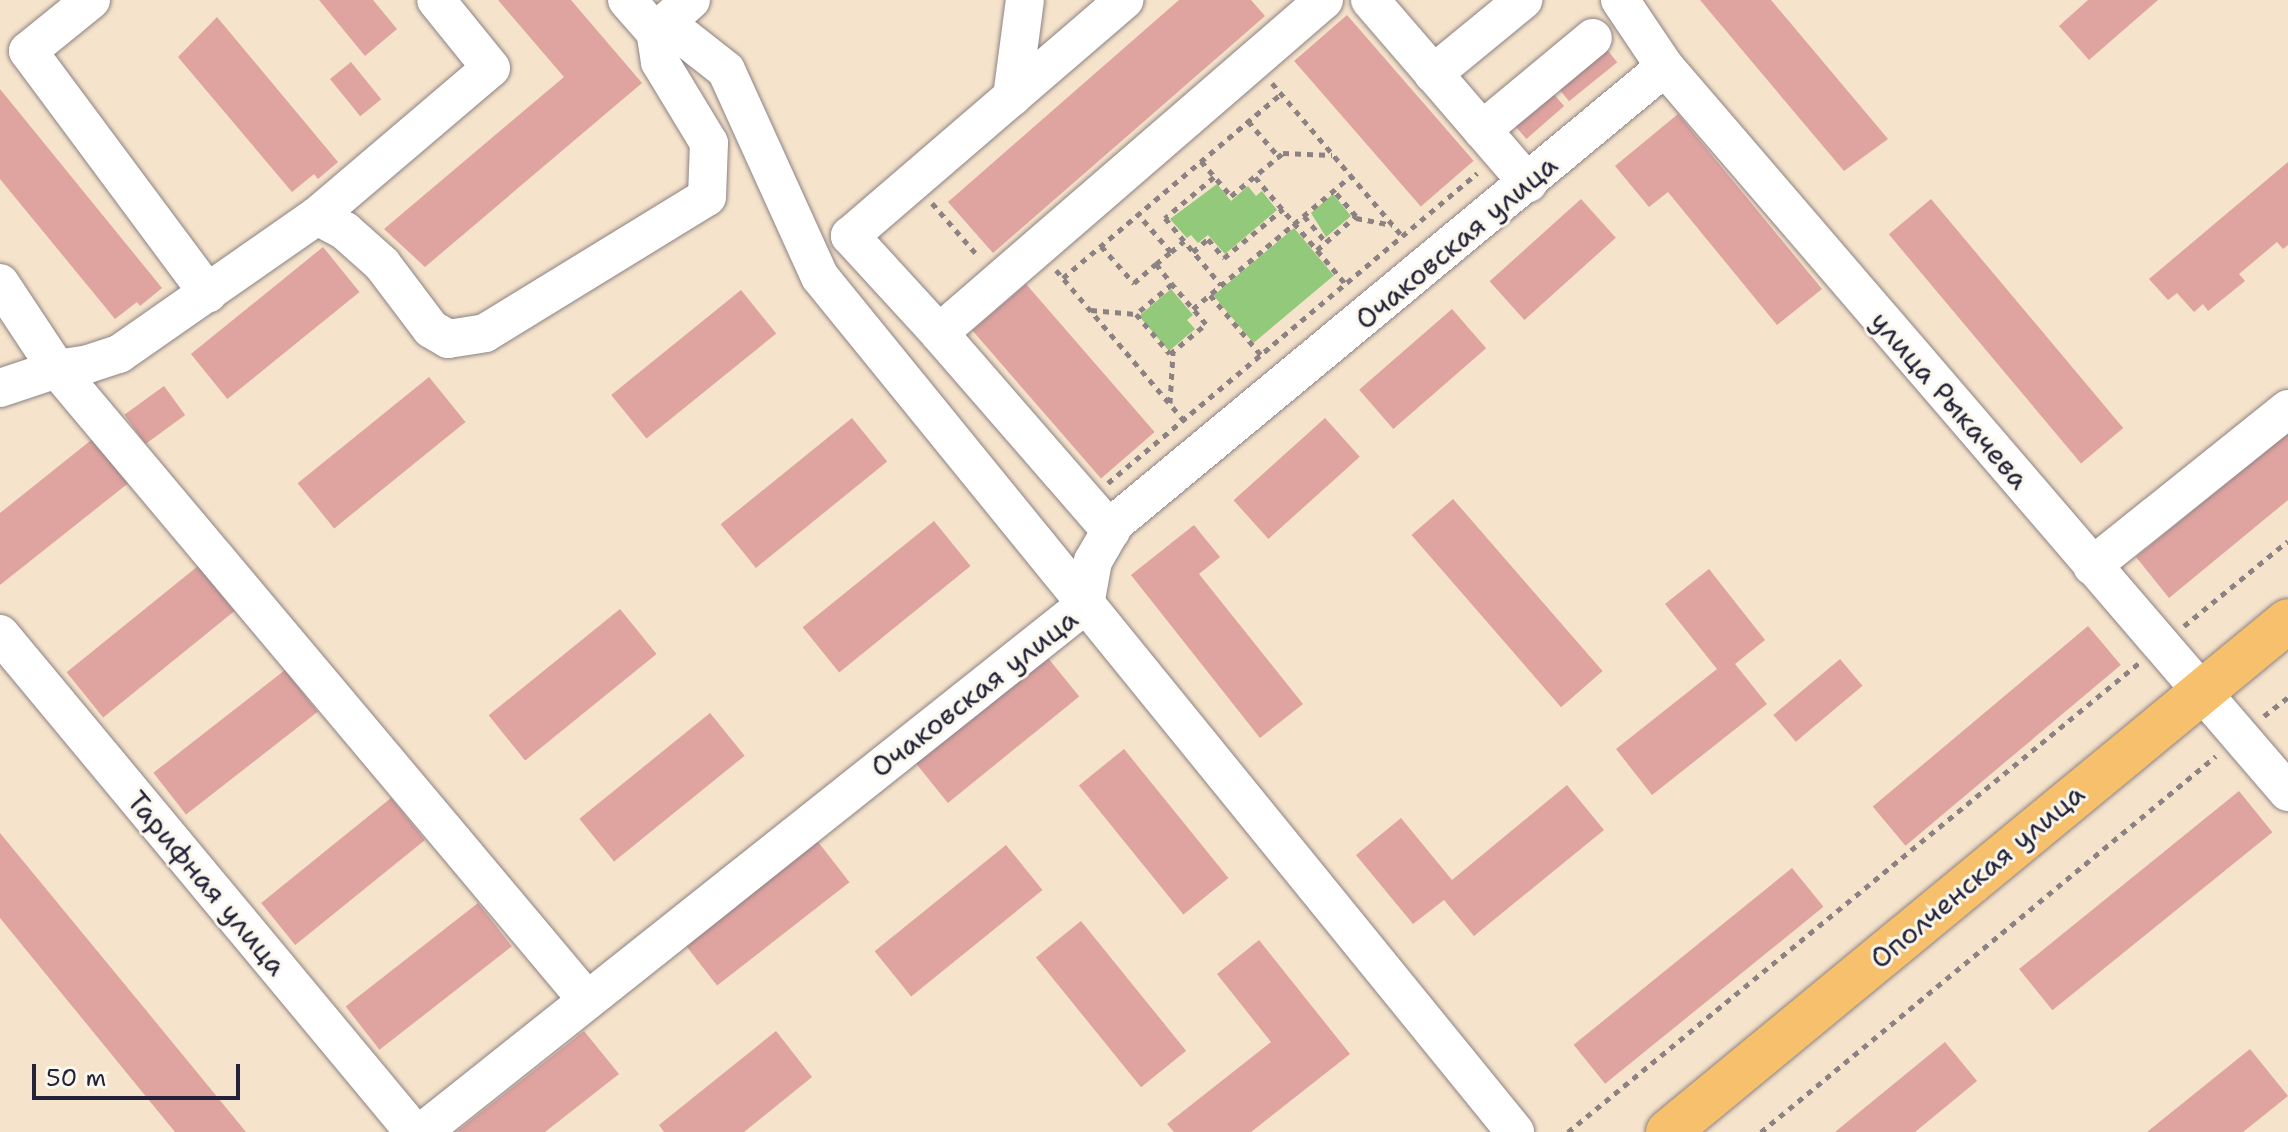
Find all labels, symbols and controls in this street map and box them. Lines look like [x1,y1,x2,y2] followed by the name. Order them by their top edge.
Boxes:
[1348,148,1564,336] street label: Очаковская улица
[1864,304,2036,496] street label: улица Рыкачева
[864,602,1084,784] street label: Очаковская улица
[1863,777,2091,975] street label: Ополченская улица
[120,784,294,982] street label: Тарифная улица
[36,1048,244,1098] scale bar
[46,1062,106,1094] text: 50 m

